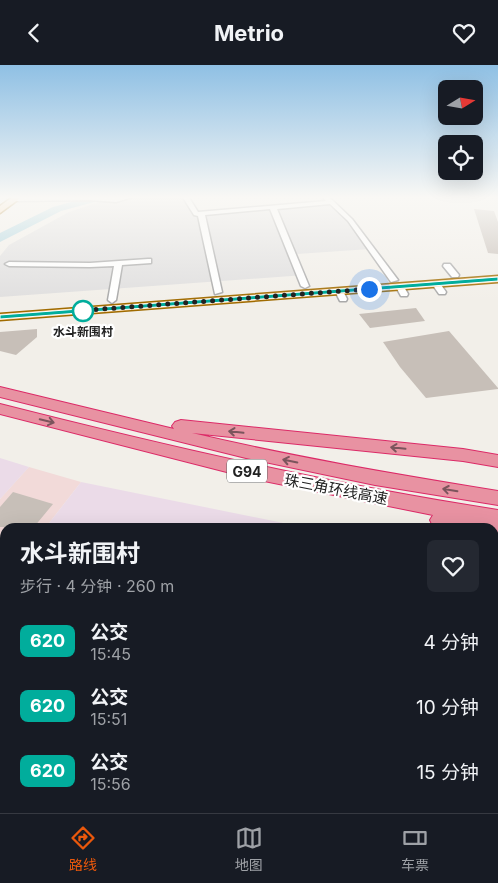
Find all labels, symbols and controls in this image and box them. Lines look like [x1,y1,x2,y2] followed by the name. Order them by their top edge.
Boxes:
[20,19,48,47] icon: back
[450,19,478,47] icon: heart
[214,20,284,46] text: Metrio
[438,80,482,125] north arrow
[438,80,483,180] map controls
[438,135,483,180] button: locate
[357,277,382,302] your location
[72,300,94,322] marker: 水斗新围村
[53,324,113,339] place label: 水斗新围村
[39,417,55,426] one-way arrow
[228,427,244,437] one-way arrow
[390,443,406,453] one-way arrow
[283,456,299,465] one-way arrow
[227,459,267,483] road number: G94
[283,470,389,508] street label: 珠三角环线高速
[442,485,458,495] one-way arrow
[20,539,140,568] text: 水斗新围村
[427,540,479,592] button: heart
[20,576,174,596] text: 步行 · 4 分钟 · 260 m
[90,621,128,644] text: 公交
[30,630,65,651] text: 620
[423,631,479,654] text: 4 分钟
[90,644,131,664] text: 15:45
[90,686,128,709] text: 公交
[30,695,65,716] text: 620
[416,696,479,719] text: 10 分钟
[90,709,127,729] text: 15:51
[90,751,128,774] text: 公交
[30,760,65,781] text: 620
[416,761,479,784] text: 15 分钟
[90,774,131,794] text: 15:56
[69,824,97,874] tab: 路线
[235,824,263,874] tab: 地图
[401,824,429,874] tab: 车票

